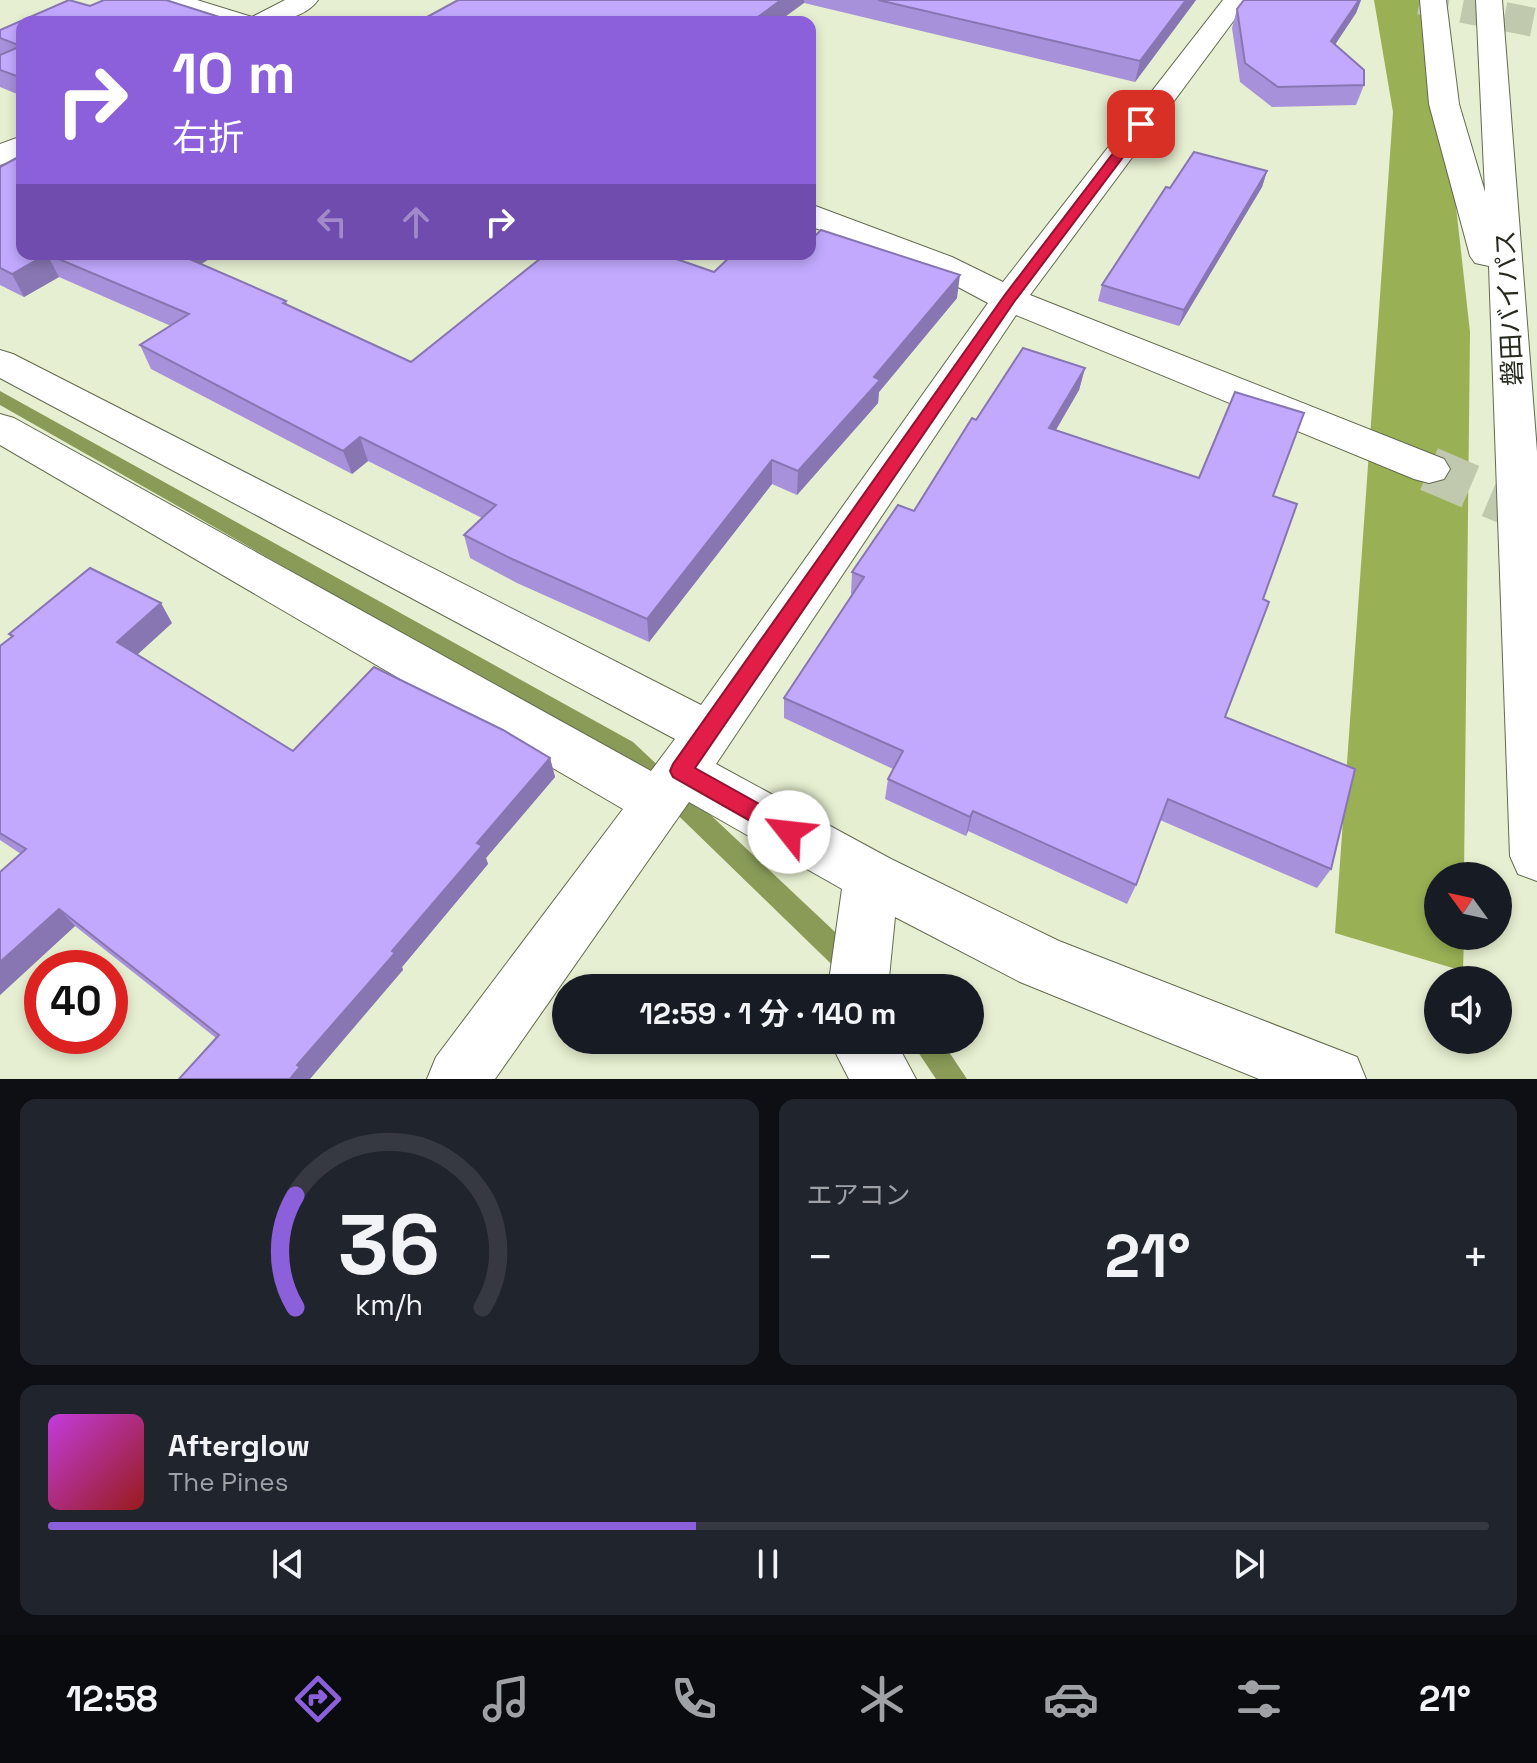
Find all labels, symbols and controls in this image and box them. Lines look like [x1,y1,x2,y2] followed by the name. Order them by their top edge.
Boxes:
[172,38,296,109] text: 10 m
[40,48,144,152] icon: right
[1107,90,1175,158] pin
[1119,102,1163,146] icon: arrive
[172,115,244,161] text: 右折
[310,200,354,244] icon: left
[394,200,438,244] icon: ahead
[478,200,522,244] icon: right
[1488,229,1530,387] street label: 磐田バイパス
[747,790,831,874] position arrow
[1424,862,1512,950] north arrow
[1424,862,1512,1054] map controls
[24,950,128,1054] speed limit sign: 40
[1424,966,1512,1054] button: sound
[640,994,896,1033] text: 12:59 · 1 分 · 140 m
[807,1178,911,1212] text: エアコン
[338,1192,440,1298] text: 36
[1105,1218,1191,1295] text: 21°
[807,1229,834,1285] text: −
[1462,1229,1489,1285] text: +
[355,1287,423,1323] text: km/h
[168,1426,310,1465] text: Afterglow
[168,1465,288,1499] text: The Pines
[266,1542,310,1586] icon: previous
[746,1542,790,1586] icon: pause
[1227,1542,1271,1586] icon: next
[290,1671,346,1727] icon: directions
[478,1671,534,1727] icon: music
[666,1671,722,1727] icon: phone
[854,1671,910,1727] icon: climate
[1043,1671,1099,1727] icon: car
[1231,1671,1287,1727] icon: filters
[66,1676,158,1722] text: 12:58
[1419,1676,1471,1722] text: 21°

